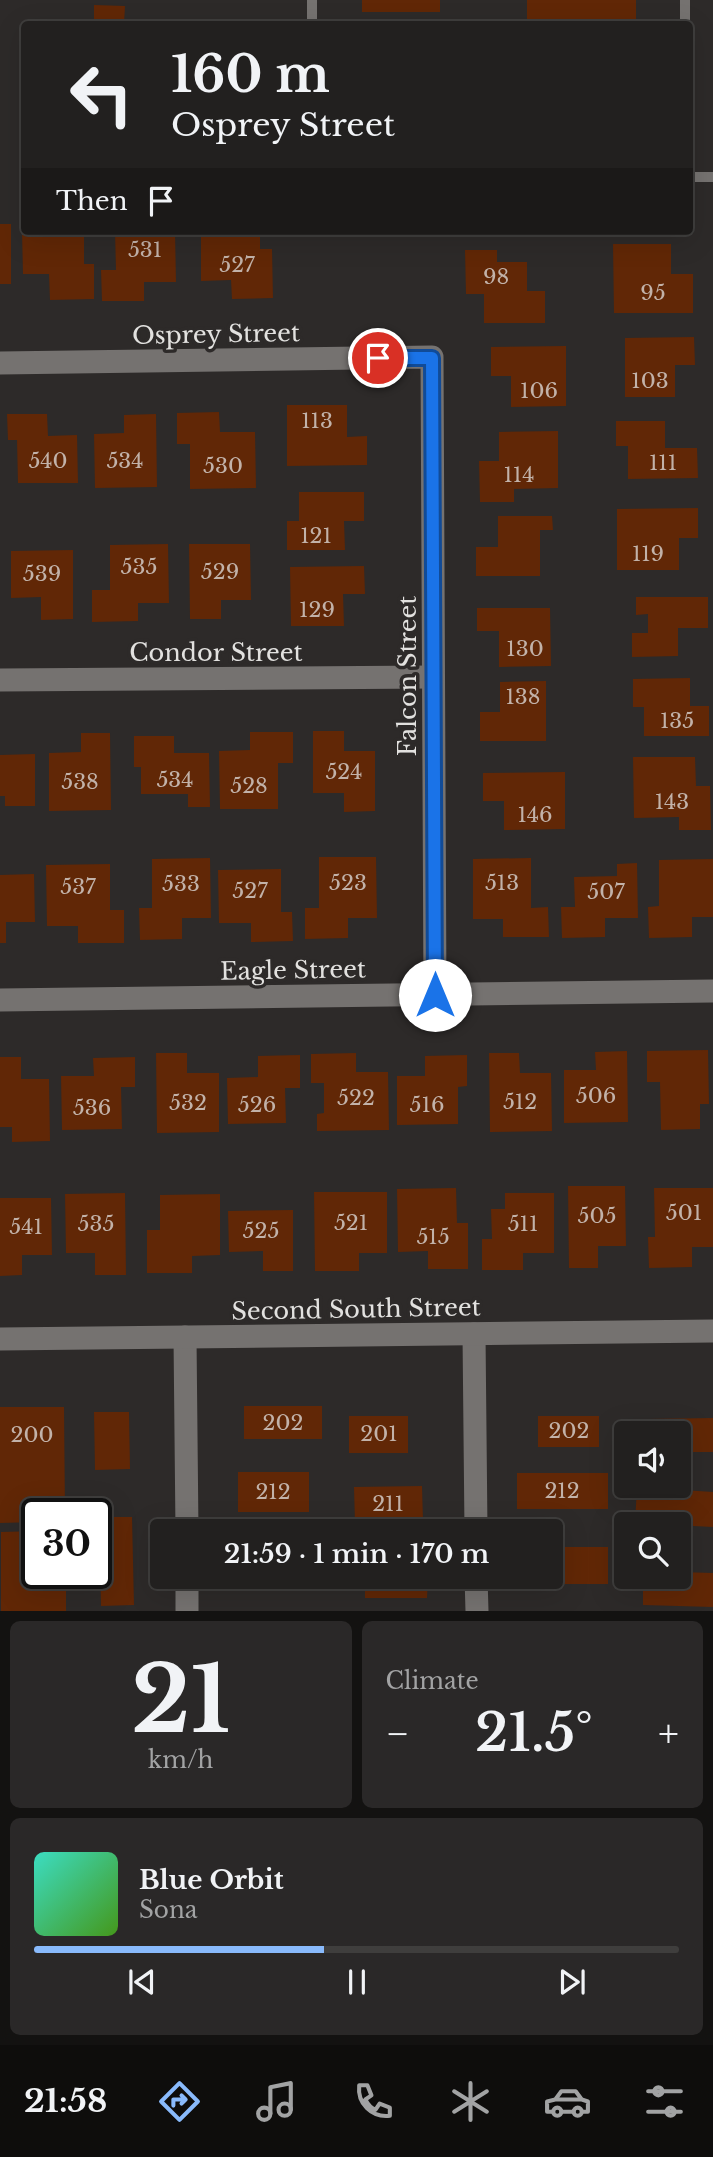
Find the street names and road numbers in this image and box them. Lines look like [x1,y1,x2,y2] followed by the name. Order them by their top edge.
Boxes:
[132,318,300,350] street label: Osprey Street
[393,596,422,756] street label: Falcon Street
[129,638,303,667] street label: Condor Street
[220,954,366,986] street label: Eagle Street
[231,1292,481,1326] street label: Second South Street

